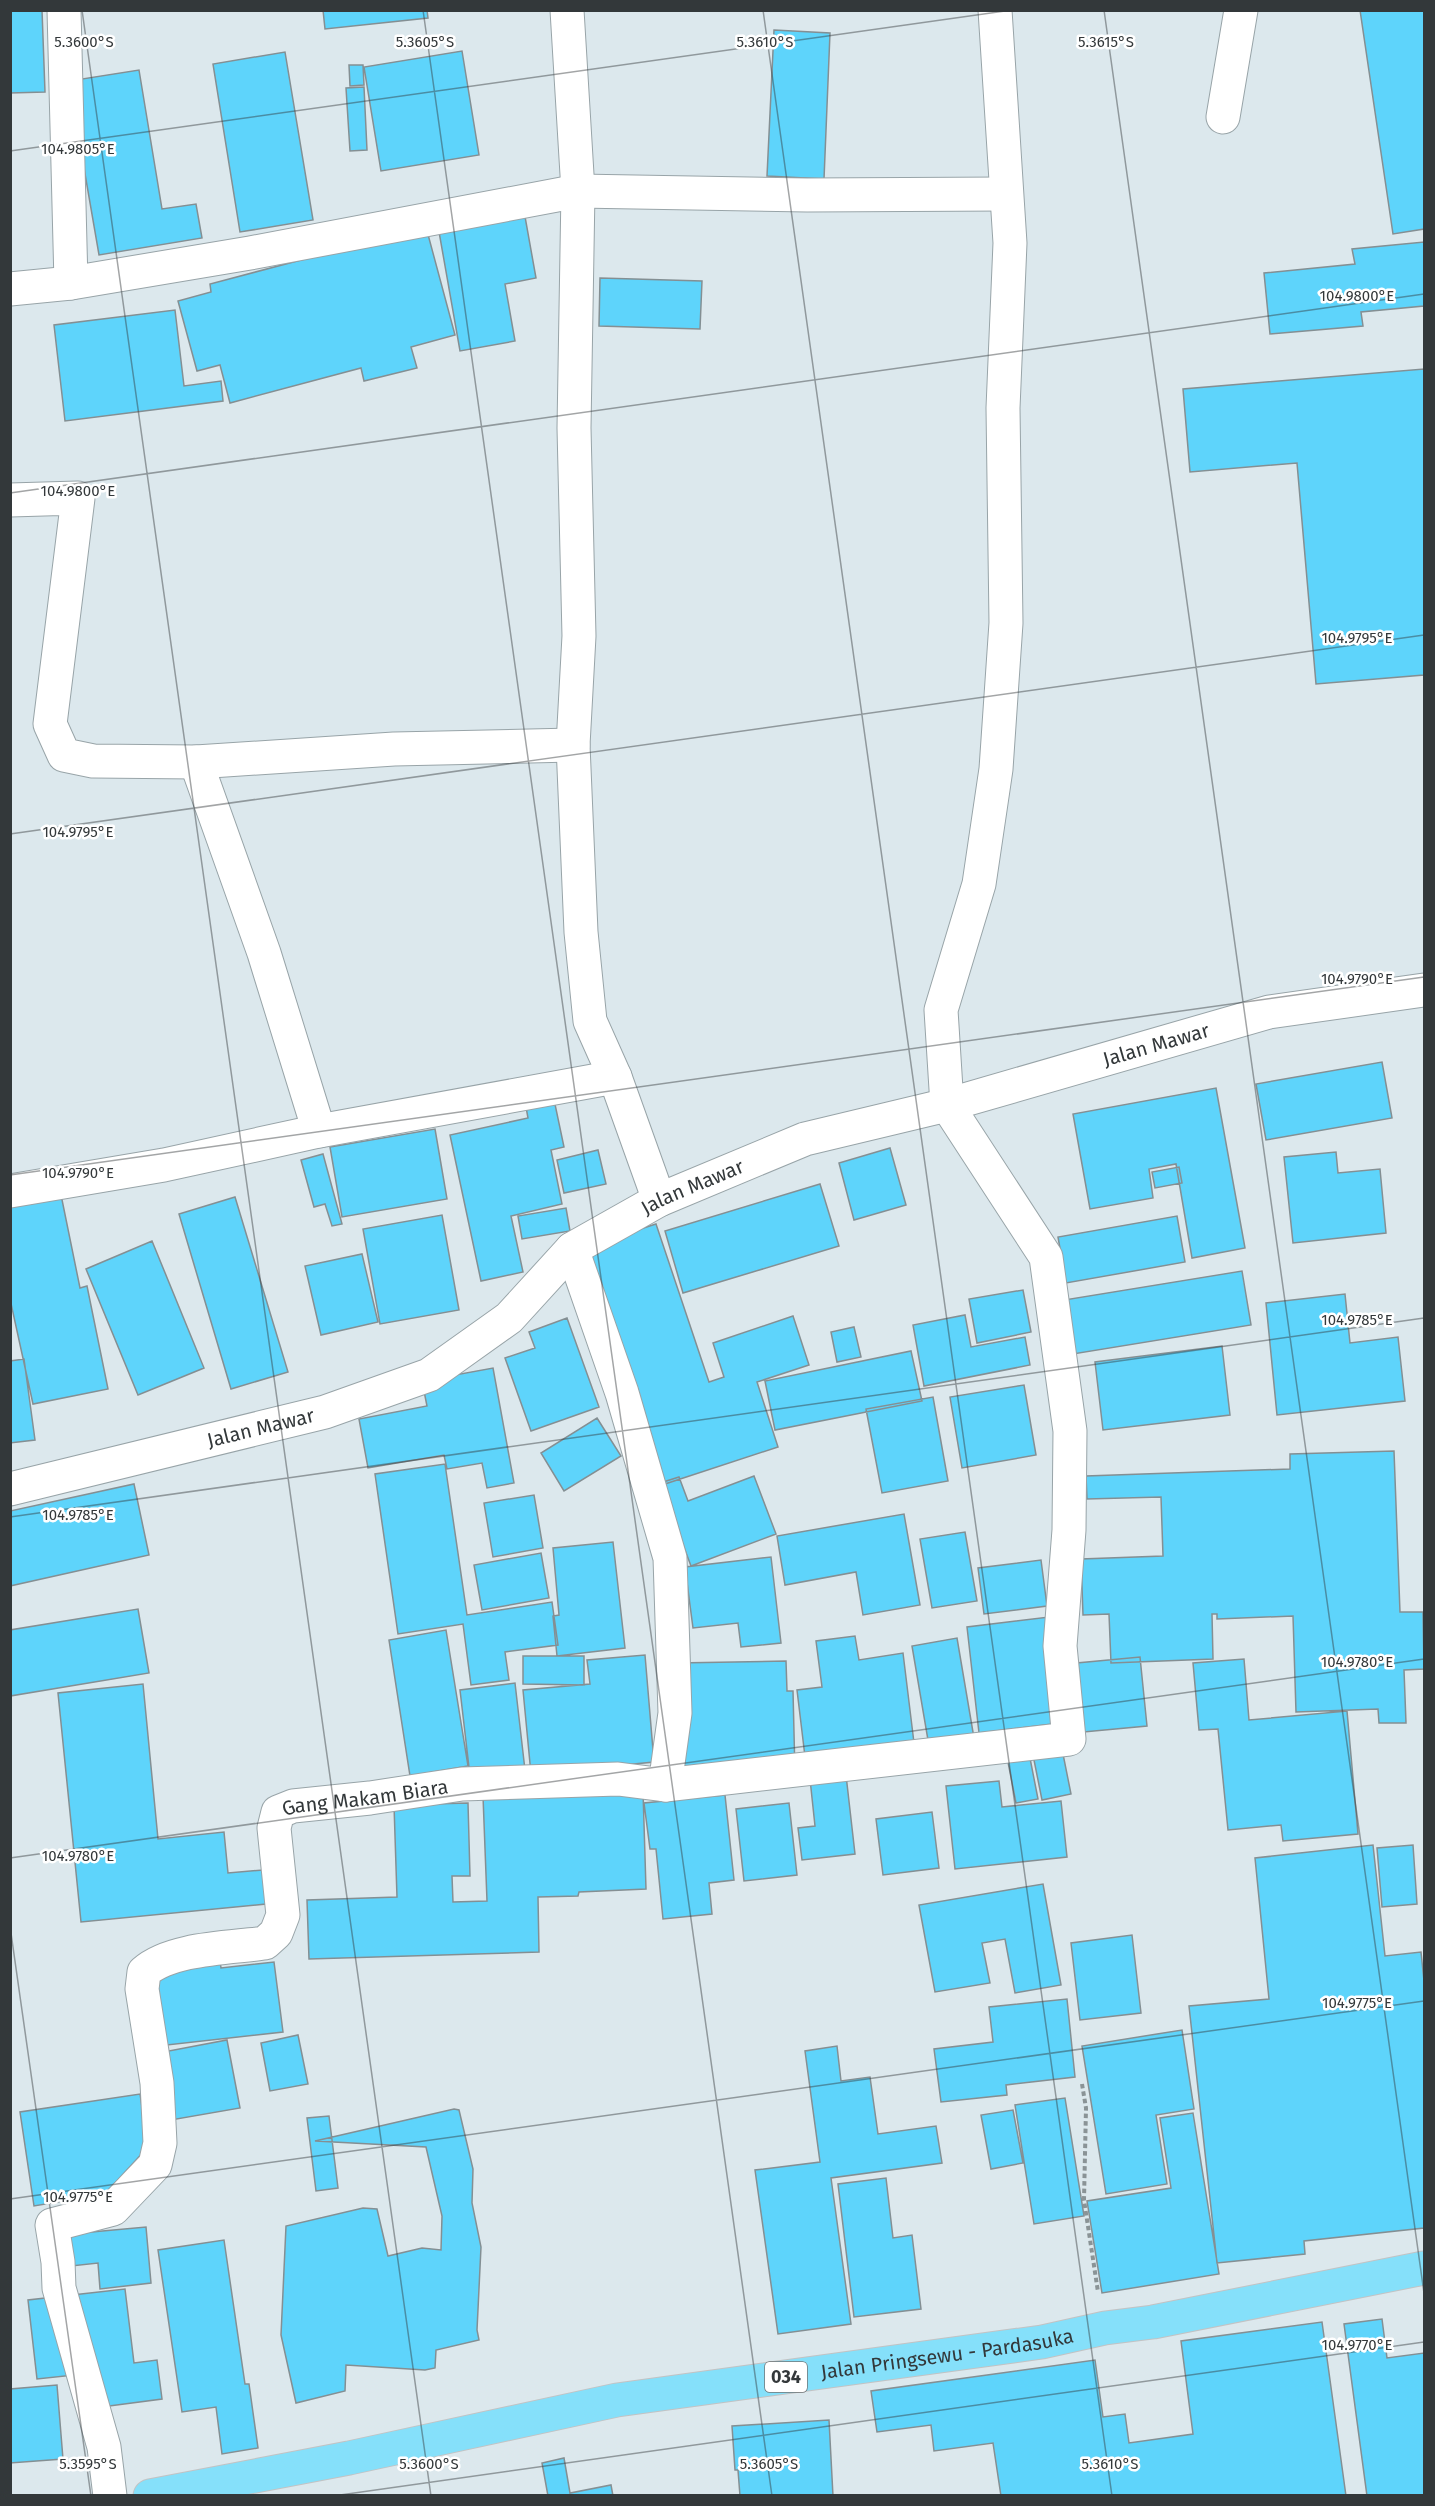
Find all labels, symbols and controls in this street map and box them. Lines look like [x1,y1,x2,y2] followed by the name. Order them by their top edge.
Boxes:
[54,33,114,51] text: 5.3600°S
[396,33,454,51] text: 5.3605°S
[737,33,793,51] text: 5.3610°S
[1078,33,1134,51] text: 5.3615°S
[41,140,115,158] text: 104.9805°E
[1320,287,1394,305] text: 104.9800°E
[41,482,115,500] text: 104.9800°E
[1321,629,1393,647] text: 104.9795°E
[42,823,114,841] text: 104.9795°E
[1321,970,1393,988] text: 104.9790°E
[1100,1018,1212,1071] street label: Jalan Mawar
[637,1154,747,1220] street label: Jalan Mawar
[42,1164,114,1182] text: 104.9790°E
[1321,1311,1393,1329] text: 104.9785°E
[205,1403,317,1452] street label: Jalan Mawar
[42,1506,114,1524] text: 104.9785°E
[1321,1653,1393,1671] text: 104.9780°E
[278,1774,450,1821] street label: Gang Makam Biara
[42,1847,114,1865] text: 104.9780°E
[1322,1994,1392,2012] text: 104.9775°E
[43,2188,113,2206] text: 104.9775°E
[819,2323,1076,2384] street label: Jalan Pringsewu - Pardasuka
[1321,2336,1393,2354] text: 104.9770°E
[765,2362,807,2392] road number: 034
[59,2455,117,2473] text: 5.3595°S
[399,2455,459,2473] text: 5.3600°S
[740,2455,798,2473] text: 5.3605°S
[1082,2455,1138,2473] text: 5.3610°S

